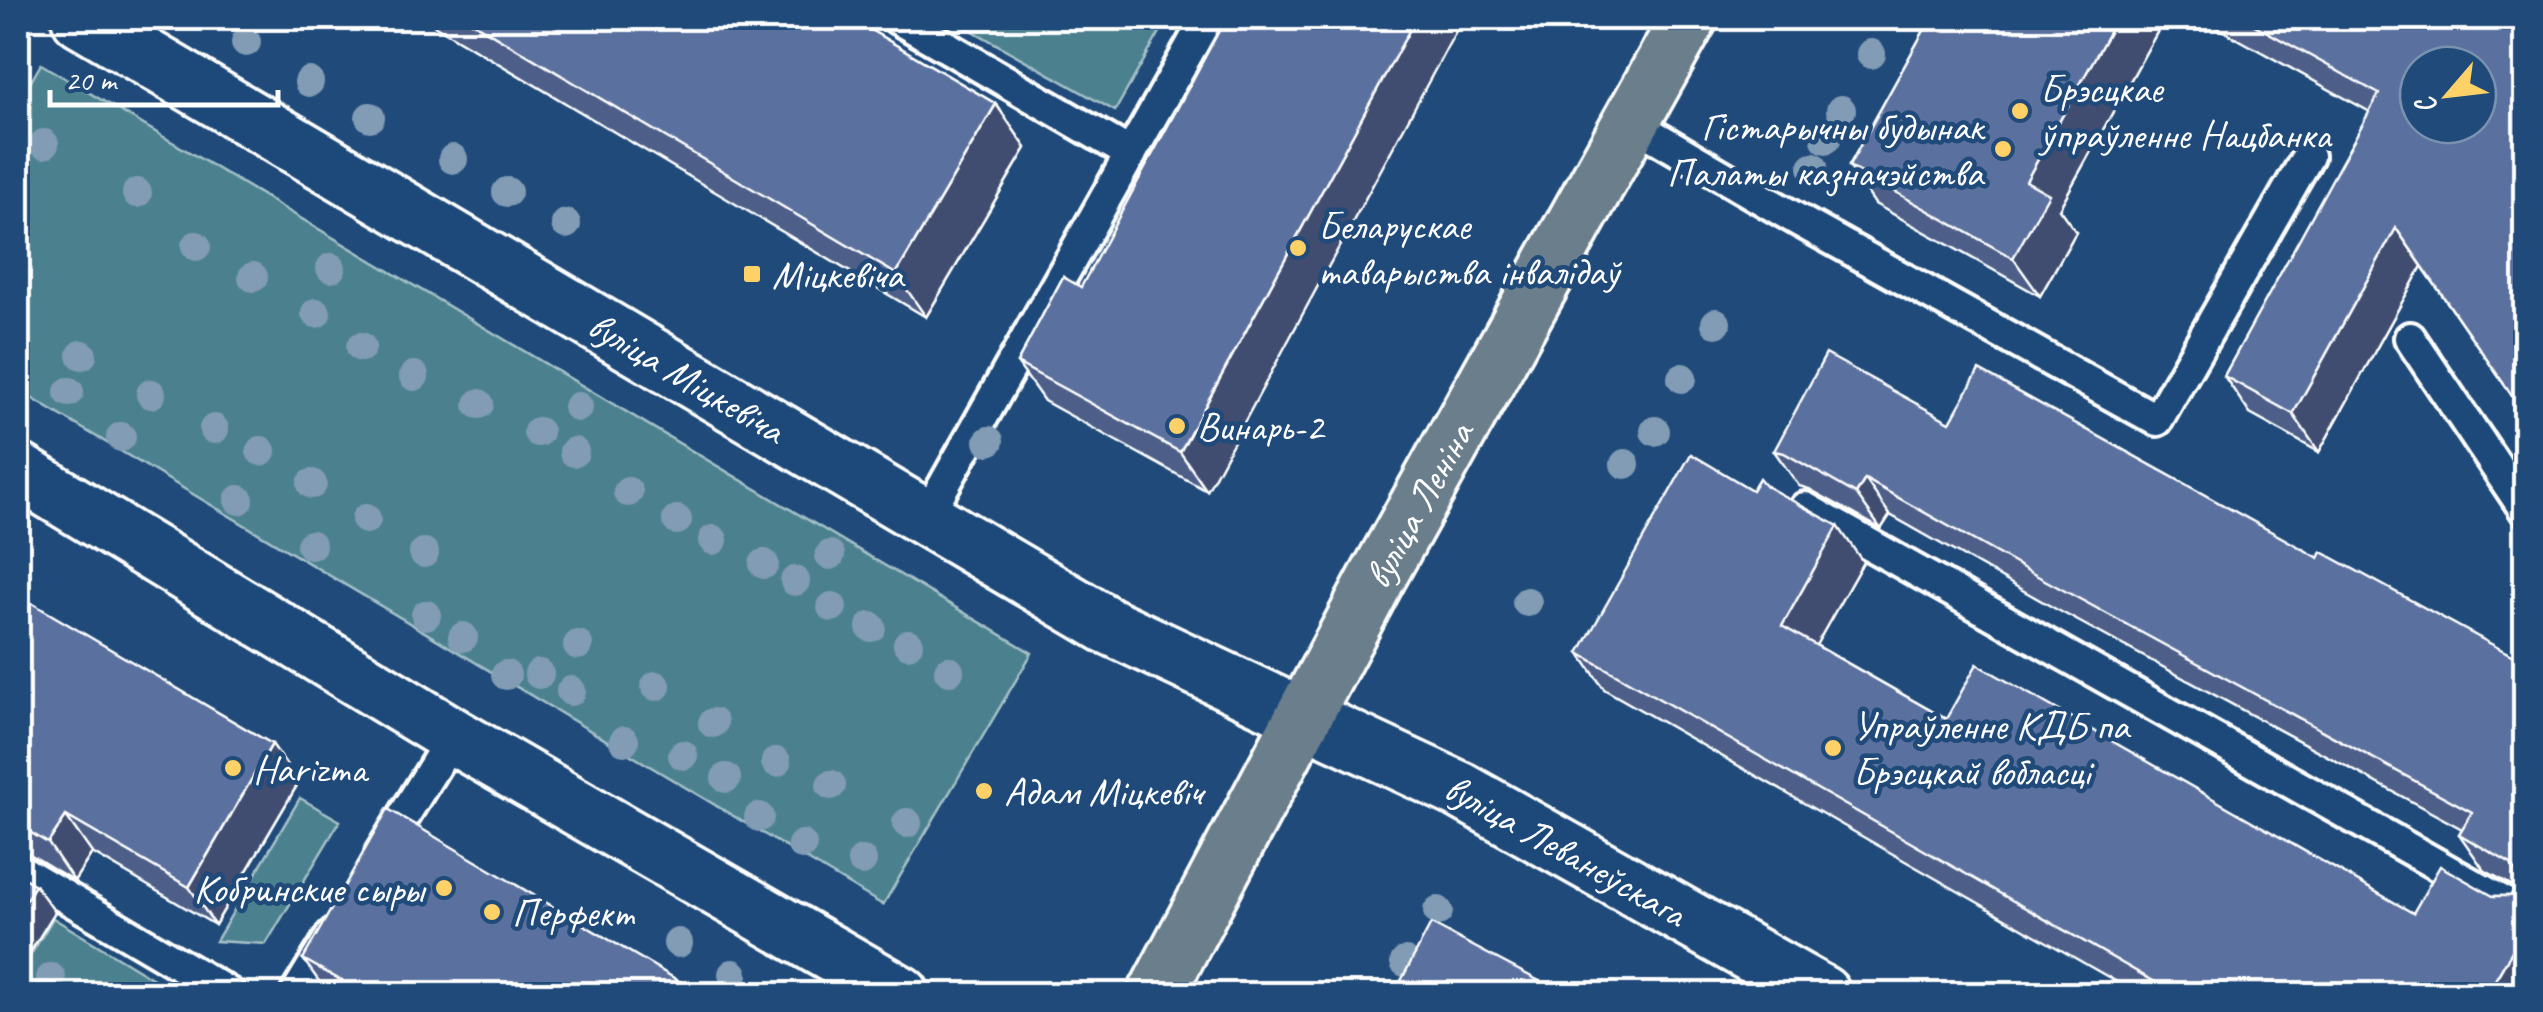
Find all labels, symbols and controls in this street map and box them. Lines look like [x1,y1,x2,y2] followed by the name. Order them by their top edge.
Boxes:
[50,45,278,107] scale bar
[2398,45,2498,145] north arrow
[65,61,118,99] text: 20 m
[2038,64,2334,160] place label: Брэсцкае ўпраўленне Нацбанка
[2406,89,2445,121] text: С
[2009,100,2031,122] marker: Брэсцкае ўпраўленне Нацбанка
[1667,102,1986,198] place label: Гістарычны будынак Палаты казначэйства
[1992,138,2014,160] marker: Гістарычны будынак Палаты казначэйства
[1318,201,1623,297] place label: Беларускае таварыства інвалідаў
[1287,237,1309,259] marker: Беларускае таварыства інвалідаў
[772,250,906,300] place label: Міцкевіча
[741,263,763,285] marker: Міцкевіча
[579,300,796,456] street label: вуліца Міцкевіча
[1197,402,1326,452] place label: Винарь-2
[1353,411,1486,597] street label: вуліца Леніна
[1166,415,1188,437] marker: Винарь-2
[1853,701,2131,797] place label: Упраўленне КДБ па Брэсцкай вобласці
[1822,737,1844,759] marker: Упраўленне КДБ па Брэсцкай вобласці
[253,744,370,794] place label: Harizma
[222,757,244,779] marker: Harizma
[1437,762,1697,940] street label: вуліца Леванеўскага
[1004,767,1206,817] place label: Адам Міцкевіч
[973,780,995,802] marker: Адам Міцкевіч
[194,864,427,914] place label: Кобринские сыры
[433,877,455,899] marker: Кобринские сыры
[512,888,636,938] place label: Перфект
[481,901,503,923] marker: Перфект

